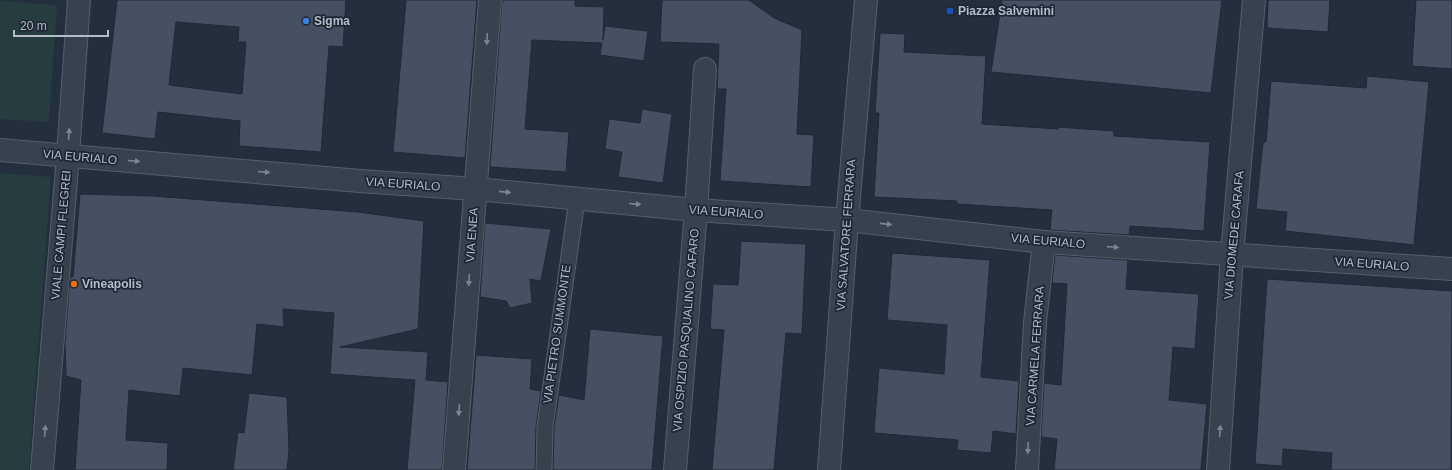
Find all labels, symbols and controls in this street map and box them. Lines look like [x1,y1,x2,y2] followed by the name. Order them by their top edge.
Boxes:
[958,4,1054,18] place label: Piazza Salvemini
[945,6,955,16] marker: Piazza Salvemini
[14,12,108,38] scale bar
[314,14,350,28] place label: Sigma
[301,16,311,26] marker: Sigma
[20,19,47,33] text: 20 m
[483,33,490,45] one-way arrow
[66,128,73,140] one-way arrow
[42,147,118,167] street label: VIA EURIALO
[128,158,140,165] one-way arrow
[834,159,858,311] street label: VIA SALVATORE FERRARA
[258,169,270,176] one-way arrow
[48,170,74,300] street label: VIALE CAMPI FLEGREI
[1221,170,1247,300] street label: VIA DIOMEDE CARAFA
[365,174,441,194] street label: VIA EURIALO
[499,189,511,195] one-way arrow
[628,201,641,208] one-way arrow
[688,202,764,222] street label: VIA EURIALO
[463,207,481,263] street label: VIA ENEA
[880,221,892,227] one-way arrow
[670,228,702,432] street label: VIA OSPIZIO PASQUALINO CAFARO
[1010,231,1086,251] street label: VIA EURIALO
[1107,243,1119,250] one-way arrow
[1334,254,1410,274] street label: VIA EURIALO
[540,264,574,404] street label: VIA PIETRO SUMMONTE
[465,274,472,286] one-way arrow
[82,277,142,291] place label: Vineapolis
[69,279,79,289] marker: Vineapolis
[1023,286,1047,426] street label: VIA CARMELA FERRARA
[455,404,462,416] one-way arrow
[42,425,49,437] one-way arrow
[1217,425,1224,437] one-way arrow
[1025,442,1032,454] one-way arrow

